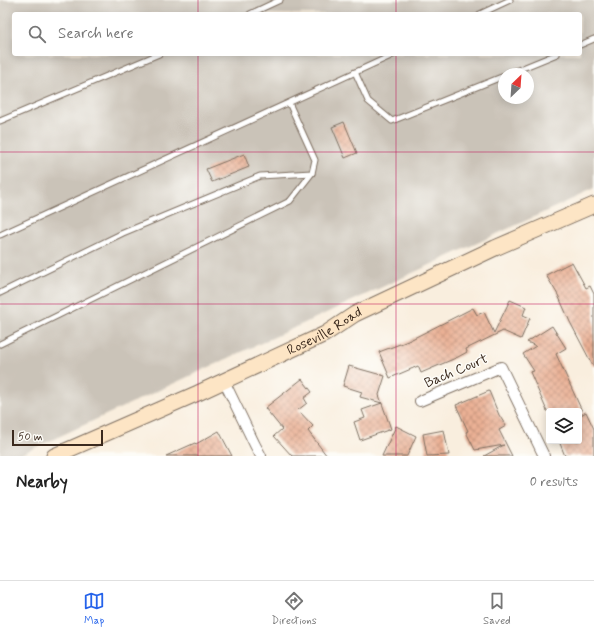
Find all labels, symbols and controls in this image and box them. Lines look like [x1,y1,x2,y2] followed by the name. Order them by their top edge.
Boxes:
[12,12,582,56] search box
[26,23,48,45] icon: search
[58,24,134,44] text: Search here
[498,68,534,104] north arrow
[284,303,365,359] street label: Roseville Road
[422,349,491,392] street label: Bach Court
[546,408,582,444] map controls
[546,408,582,444] button: layers
[12,428,103,447] scale bar
[18,430,43,444] text: 50 m
[16,471,68,493] text: Nearby
[530,474,578,491] text: 0 results
[83,590,105,628] tab: Map
[271,590,317,628] tab: Directions
[483,590,511,628] tab: Saved

